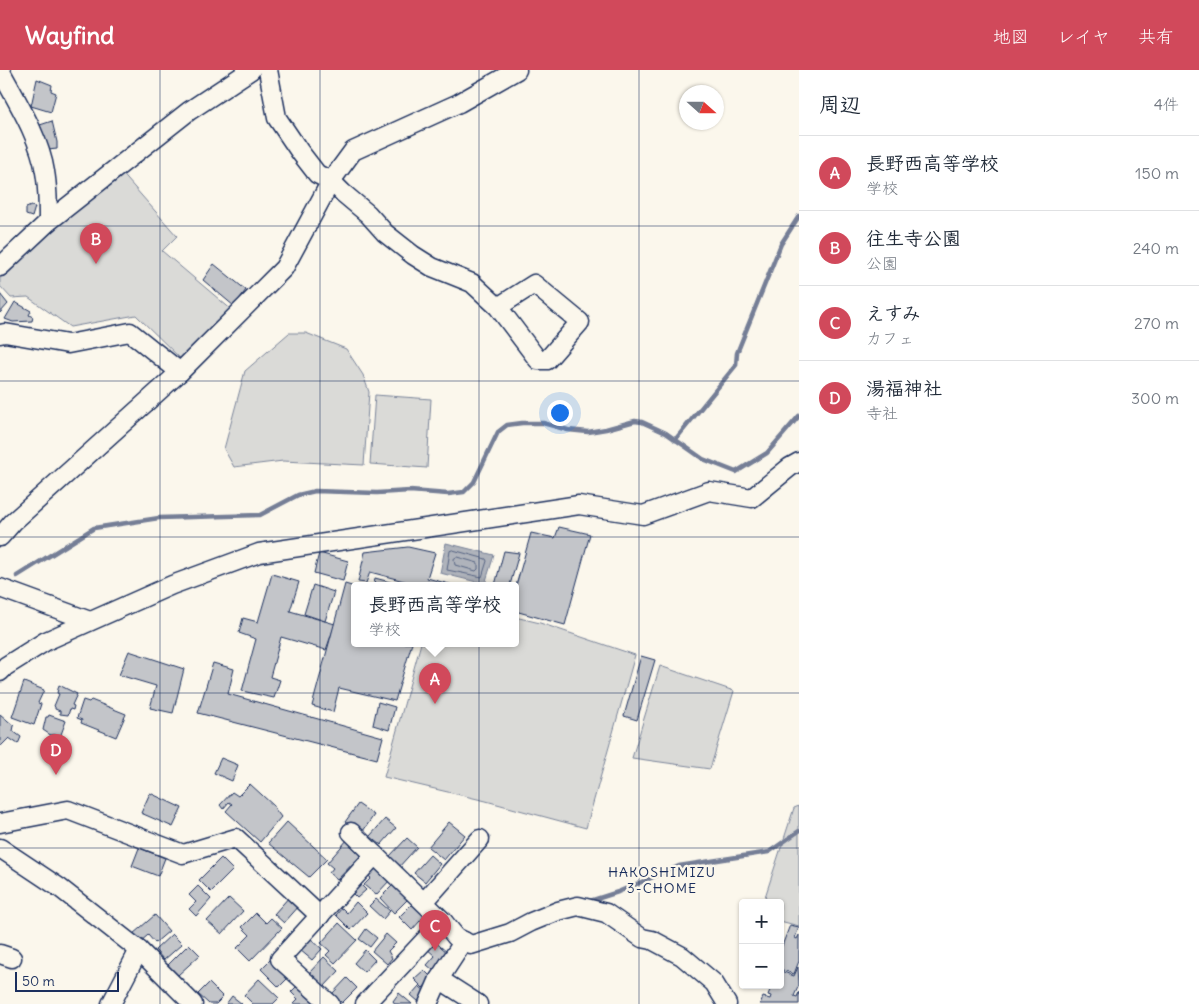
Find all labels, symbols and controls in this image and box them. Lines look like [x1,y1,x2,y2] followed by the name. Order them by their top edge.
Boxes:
[25,20,114,50] text: Wayfind
[993,25,1029,48] text: 地図
[1057,25,1110,48] text: レイヤ
[1138,25,1174,48] text: 共有
[679,85,724,130] north arrow
[819,91,861,118] text: 周辺
[1154,94,1179,114] text: 4件
[866,151,999,175] text: 長野西高等学校
[830,163,840,183] text: A
[1135,163,1179,183] text: 150 m
[866,178,898,198] text: 学校
[80,223,112,264] pin: B
[866,226,961,250] text: 往生寺公園
[830,238,840,258] text: B
[1133,238,1179,258] text: 240 m
[866,253,898,273] text: 公園
[866,301,921,325] text: えすみ
[830,313,840,333] text: C
[1134,313,1179,333] text: 270 m
[866,328,914,348] text: カフェ
[866,376,942,400] text: 湯福神社
[829,388,841,408] text: D
[1131,388,1179,408] text: 300 m
[547,400,573,426] your location
[866,403,898,423] text: 寺社
[351,582,519,647] popup
[368,592,502,616] text: 長野西高等学校
[368,619,401,639] text: 学校
[419,663,451,704] pin: A
[40,734,72,775] pin: D
[608,863,716,897] district label: HAKOSHIMIZU 3-CHOME
[739,899,784,989] map controls
[739,899,784,944] button: +
[419,910,451,951] pin: C
[739,944,784,989] button: −
[15,969,119,992] scale bar
[22,972,55,990] text: 50 m

